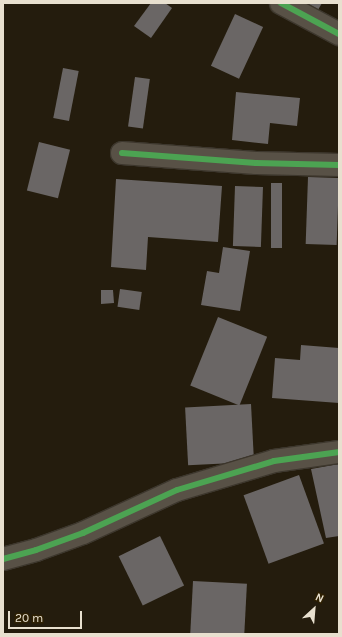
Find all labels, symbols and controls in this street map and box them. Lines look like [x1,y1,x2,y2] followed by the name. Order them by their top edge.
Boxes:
[294,589,334,629] north arrow
[313,590,326,605] text: N
[10,603,84,629] scale bar
[15,611,43,625] text: 20 m

